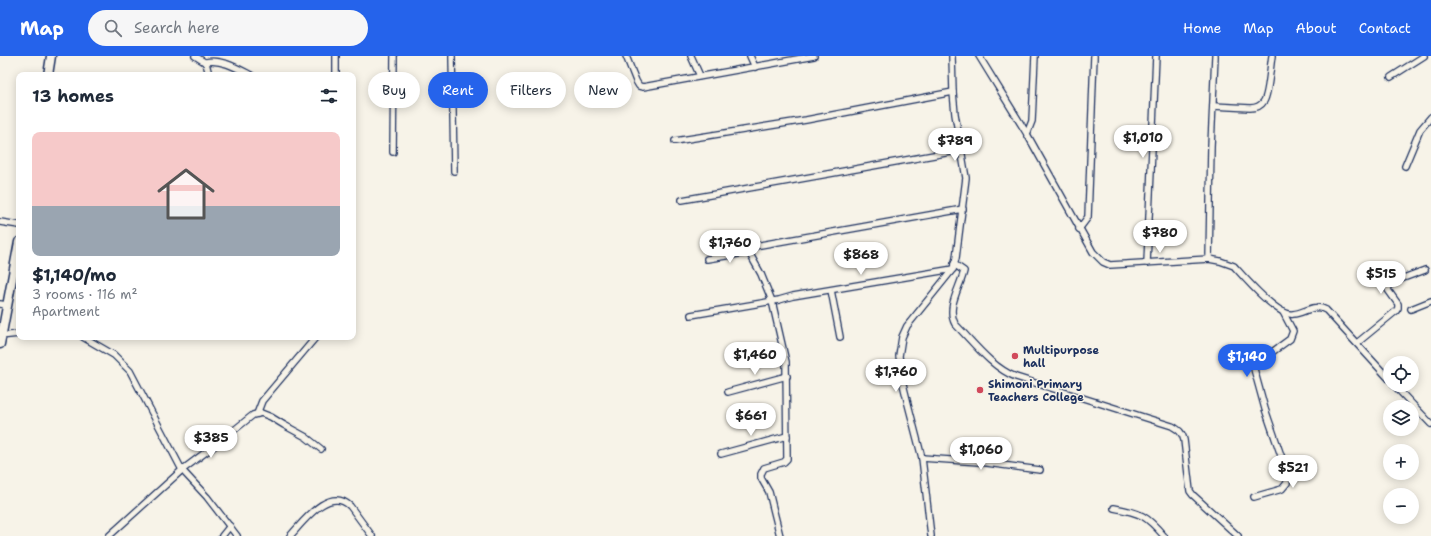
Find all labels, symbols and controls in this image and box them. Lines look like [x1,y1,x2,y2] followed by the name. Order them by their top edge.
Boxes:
[88,10,368,46] search box
[20,16,64,41] text: Map
[102,17,124,39] icon: search
[134,18,220,38] text: Search here
[1183,19,1222,37] text: Home
[1244,19,1274,37] text: Map
[1296,19,1337,37] text: About
[1359,19,1411,37] text: Contact
[368,72,420,108] chip: Buy
[428,72,488,108] chip: Rent
[496,72,566,108] chip: Filters
[574,72,632,108] chip: New
[32,85,114,107] text: 13 homes
[318,85,340,107] icon: filters
[1110,125,1176,159] pin: $1,010
[931,128,979,162] pin: $789
[1123,129,1163,146] text: $1,010
[937,132,973,149] text: $789
[150,158,222,230] icon: home
[1136,220,1184,254] pin: $780
[1142,224,1178,241] text: $780
[697,230,763,264] pin: $1,760
[708,234,752,251] text: $1,760
[837,242,885,276] pin: $868
[843,246,879,263] text: $868
[1357,261,1405,295] pin: $515
[32,264,117,286] text: $1,140/mo
[1366,265,1396,282] text: $515
[32,286,138,303] text: 3 rooms · 116 m²
[32,303,100,320] text: Apartment
[722,342,788,376] pin: $1,460
[1023,343,1099,371] place label: Multipurpose hall
[1214,344,1280,378] pin: $1,140
[733,346,777,363] text: $1,460
[1227,348,1267,365] text: $1,140
[1010,351,1020,361] marker: Multipurpose hall
[1383,356,1419,524] map controls
[1383,356,1419,392] button: locate
[863,359,929,393] pin: $1,760
[874,363,918,380] text: $1,760
[988,377,1084,405] place label: Shimoni Primary Teachers College
[975,385,985,395] marker: Shimoni Primary Teachers College
[1383,400,1419,436] button: layers
[727,403,775,437] pin: $661
[735,407,767,424] text: $661
[187,425,235,459] pin: $385
[193,429,229,446] text: $385
[948,437,1014,471] pin: $1,060
[959,441,1003,458] text: $1,060
[1383,444,1419,480] button: +
[1269,455,1317,489] pin: $521
[1277,459,1309,476] text: $521
[1383,488,1419,524] button: −

